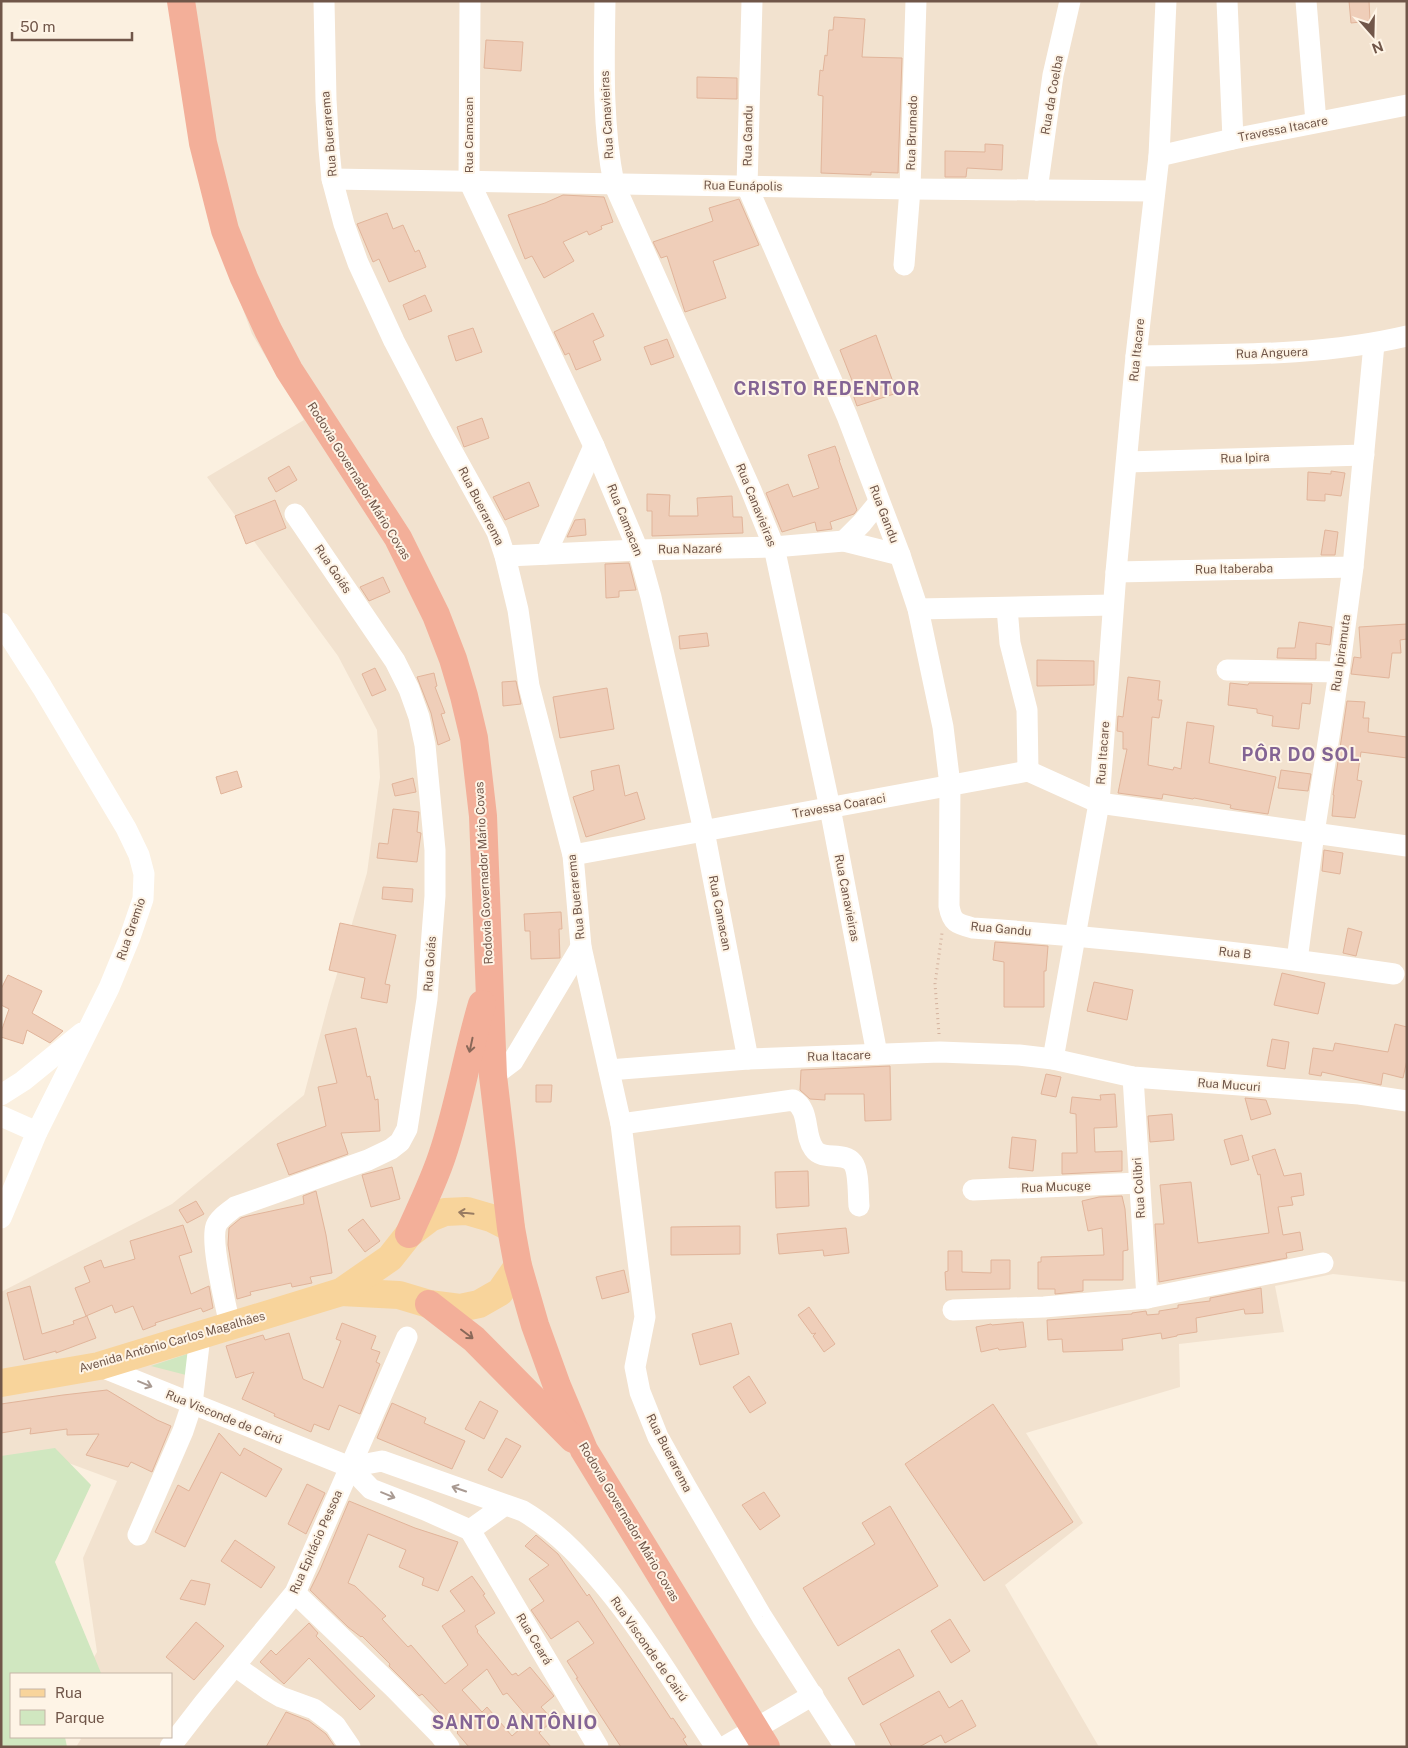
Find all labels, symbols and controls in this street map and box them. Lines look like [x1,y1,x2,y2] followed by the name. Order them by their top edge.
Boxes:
[12,10,132,42] scale bar
[1348,10,1398,60] north arrow
[20,18,55,35] text: 50 m
[1370,38,1385,57] text: N
[1038,54,1066,136] street label: Rua da Coelba
[598,70,616,160] street label: Rua Canavieiras
[318,91,340,177] street label: Rua Buerarema
[904,95,920,171] street label: Rua Brumado
[462,97,476,173] street label: Rua Camacan
[740,105,756,167] street label: Rua Gandu
[1237,113,1329,145] street label: Travessa Itacare
[703,178,783,194] street label: Rua Eunápolis
[1127,317,1147,382] street label: Rua Itacare
[1236,345,1308,361] street label: Rua Anguera
[734,378,920,399] district label: CRISTO REDENTOR
[305,400,413,562] street label: Rodovia Governador Mário Covas
[1220,450,1270,466] street label: Rua Ipira
[733,461,779,549] street label: Rua Canavieiras
[455,465,507,547] street label: Rua Buerarema
[604,482,646,558] street label: Rua Camacan
[867,483,901,545] street label: Rua Gandu
[658,541,722,557] street label: Rua Nazaré
[312,542,354,596] street label: Rua Goiás
[1195,561,1273,577] street label: Rua Itaberaba
[1329,613,1353,693] street label: Rua Ipiramuta
[1094,721,1112,785] street label: Rua Itacare
[1241,743,1361,765] district label: PÔR DO SOL
[472,781,496,965] street label: Rodovia Governador Mário Covas
[791,791,887,821] street label: Travessa Coaraci
[832,853,862,943] street label: Rua Canavieiras
[565,854,587,940] street label: Rua Buerarema
[706,874,734,952] street label: Rua Camacan
[114,896,148,962] street label: Rua Gremio
[970,919,1032,939] street label: Rua Gandu
[421,936,439,992] street label: Rua Goiás
[1218,944,1252,962] street label: Rua B
[466,1036,475,1052] one-way arrow
[807,1048,871,1064] street label: Rua Itacare
[1197,1076,1261,1094] street label: Rua Mucuri
[1130,1157,1148,1219] street label: Rua Colibri
[1021,1179,1091,1195] street label: Rua Mucuge
[458,1208,474,1217] one-way arrow
[77,1309,267,1375] street label: Avenida Antônio Carlos Magalhães
[460,1328,473,1339] one-way arrow
[137,1381,152,1390] one-way arrow
[164,1387,284,1447] street label: Rua Visconde de Cairú
[643,1412,695,1494] street label: Rua Buerarema
[576,1440,682,1604] street label: Rodovia Governador Mário Covas
[451,1484,467,1493] one-way arrow
[287,1488,345,1596] street label: Rua Epitácio Pessoa
[381,1492,396,1501] one-way arrow
[608,1594,690,1704] street label: Rua Visconde de Cairú
[513,1611,555,1667] street label: Rua Ceará
[10,1673,172,1738] legend
[55,1684,82,1701] text: Rua
[55,1709,105,1726] text: Parque
[432,1711,598,1733] district label: SANTO ANTÔNIO

